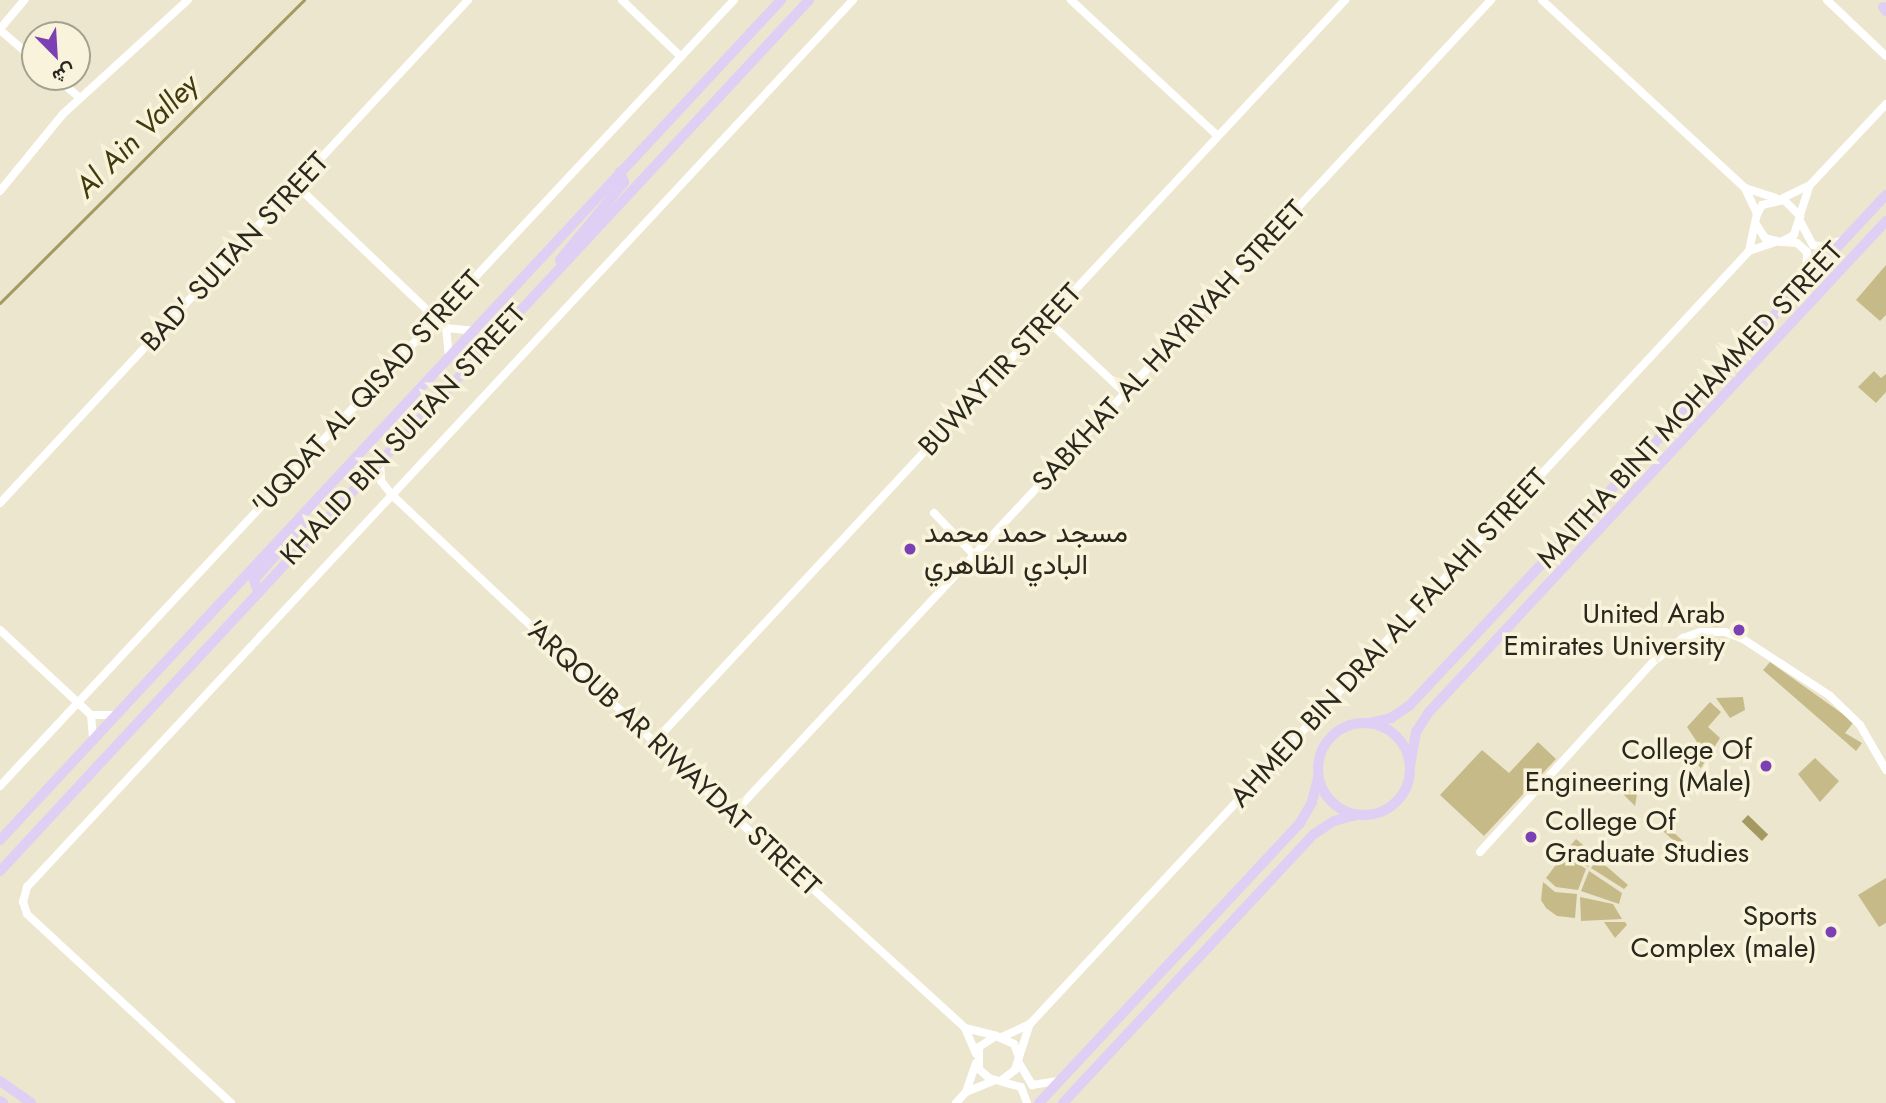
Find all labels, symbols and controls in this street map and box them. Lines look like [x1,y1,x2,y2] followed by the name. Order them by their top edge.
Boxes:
[21,21,91,91] north arrow
[48,57,80,91] text: ش
[68,67,206,205] water label: Al Ain Valley
[134,146,336,358] street label: BAD' SULTAN STREET
[1025,194,1313,498] street label: SABKHAT AL HAYRIYAH STREET
[1530,235,1850,575] street label: MAITHA BINT MOHAMMED STREET
[245,264,489,522] street label: 'UQDAT AL QISAD STREET
[912,277,1088,463] street label: BUWAYTIR STREET
[273,298,533,572] street label: KHALID BIN SULTAN STREET
[1223,462,1555,814] street label: AHMED BIN DRAI AL FALAHI STREET
[924,516,1128,582] place label: مسجد حمد محمد البادي الظاهري
[902,541,918,557] marker: مسجد حمد محمد البادي الظاهري
[1504,597,1725,663] place label: United Arab Emirates University
[519,613,827,903] street label: 'ARQOUB AR RIWAYDAT STREET
[1731,622,1747,638] marker: United Arab Emirates University
[1525,733,1752,799] place label: College Of Engineering (Male)
[1758,758,1774,774] marker: College Of Engineering (Male)
[1545,804,1749,870] place label: College Of Graduate Studies
[1523,829,1539,845] marker: College Of Graduate Studies
[1631,899,1817,965] place label: Sports Complex (male)
[1823,924,1839,940] marker: Sports Complex (male)

